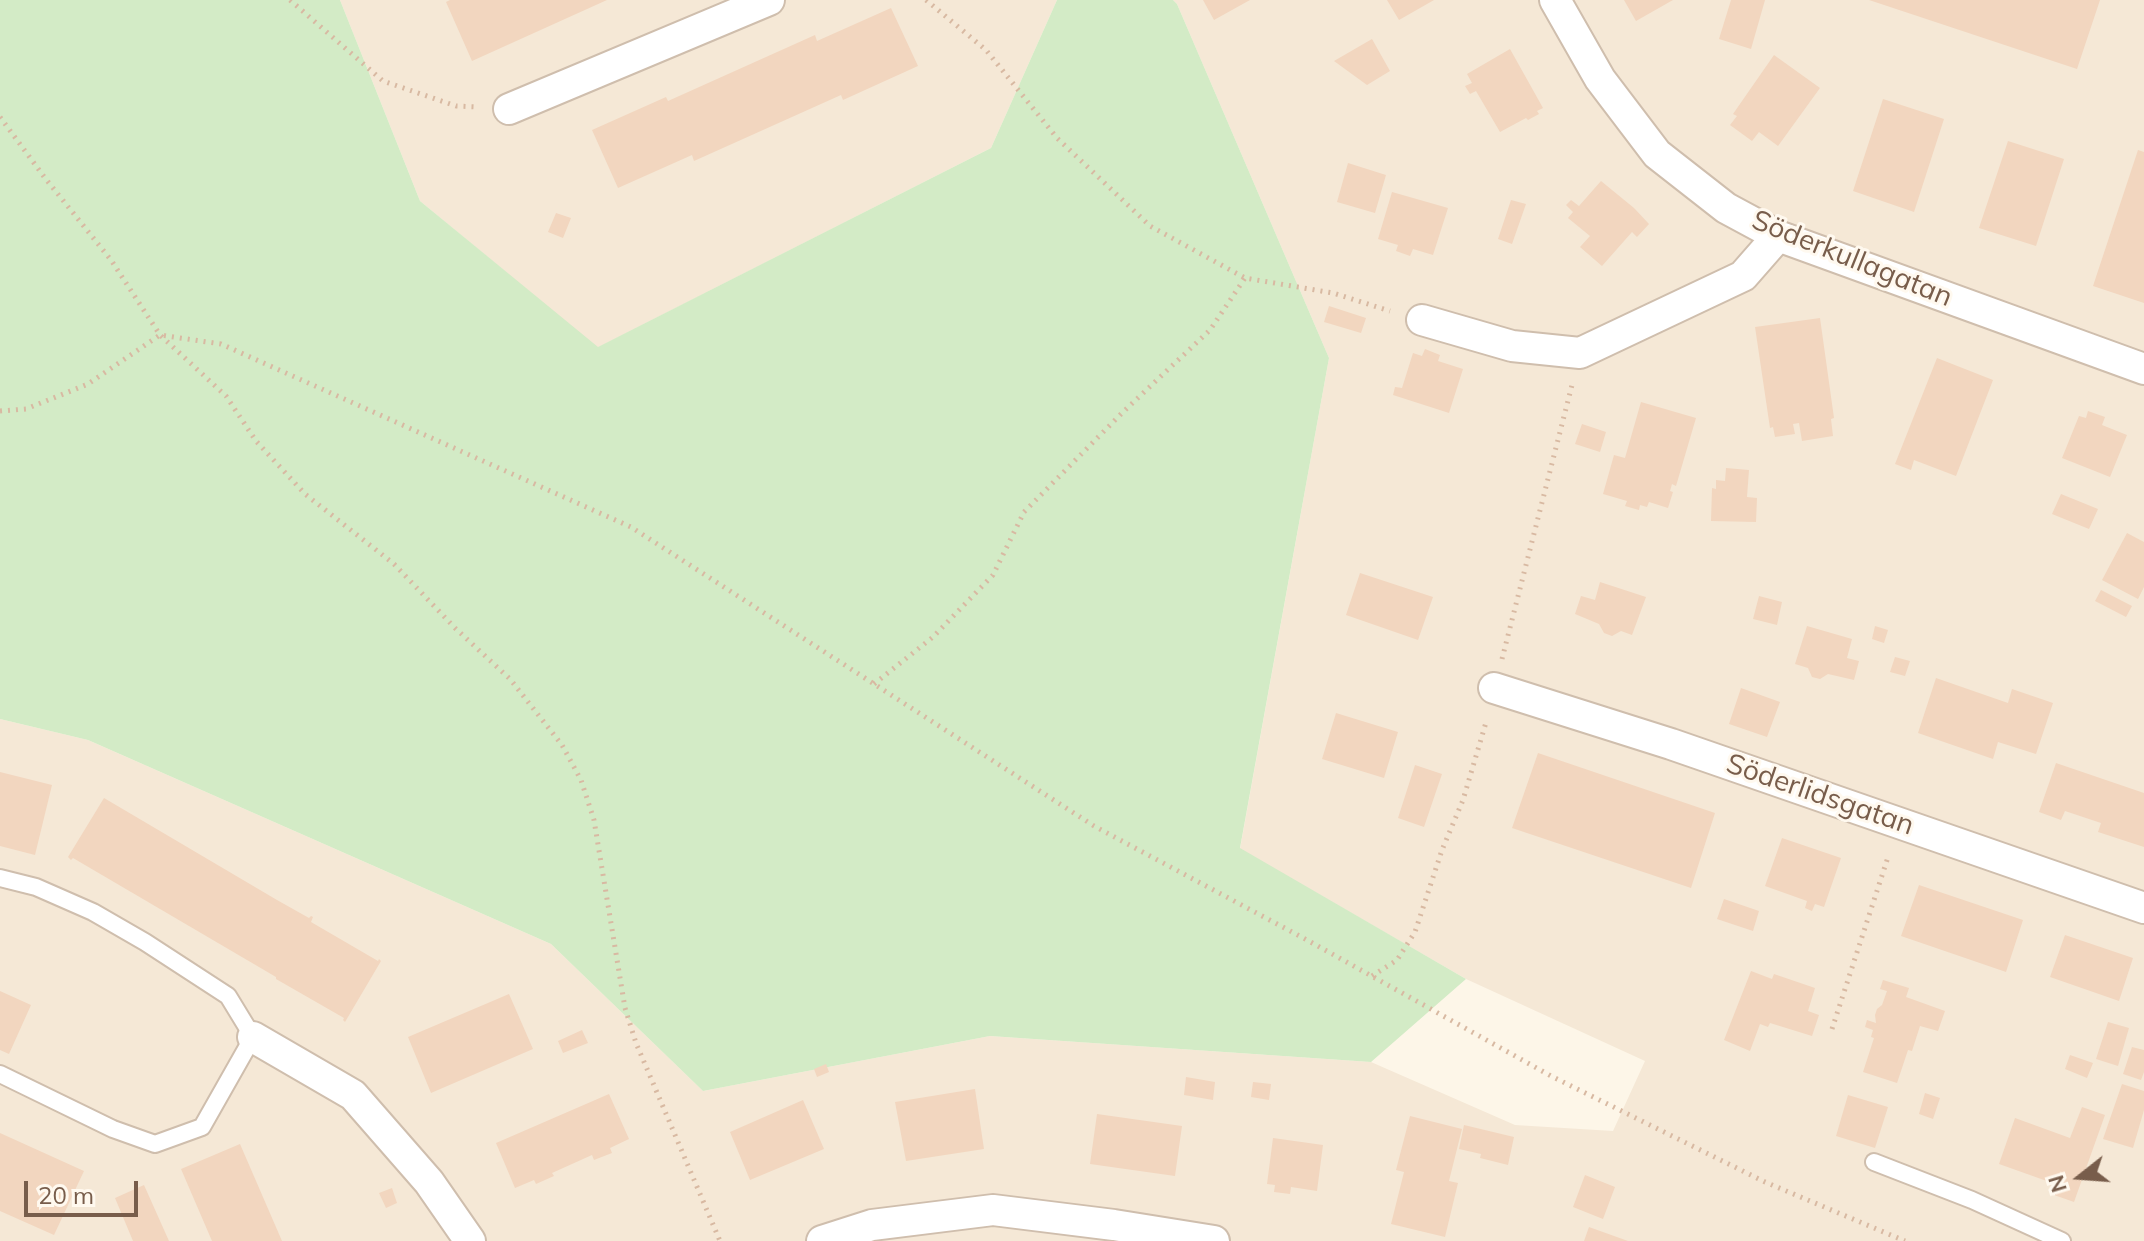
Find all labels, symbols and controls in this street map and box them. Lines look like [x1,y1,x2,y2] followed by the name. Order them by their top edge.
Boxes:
[1747,204,1957,314] street label: Söderkullagatan
[1722,747,1918,843] street label: Söderlidsgatan
[2040,1137,2120,1217] north arrow
[28,1165,142,1215] scale bar
[2041,1172,2073,1196] text: N
[38,1180,94,1210] text: 20 m

